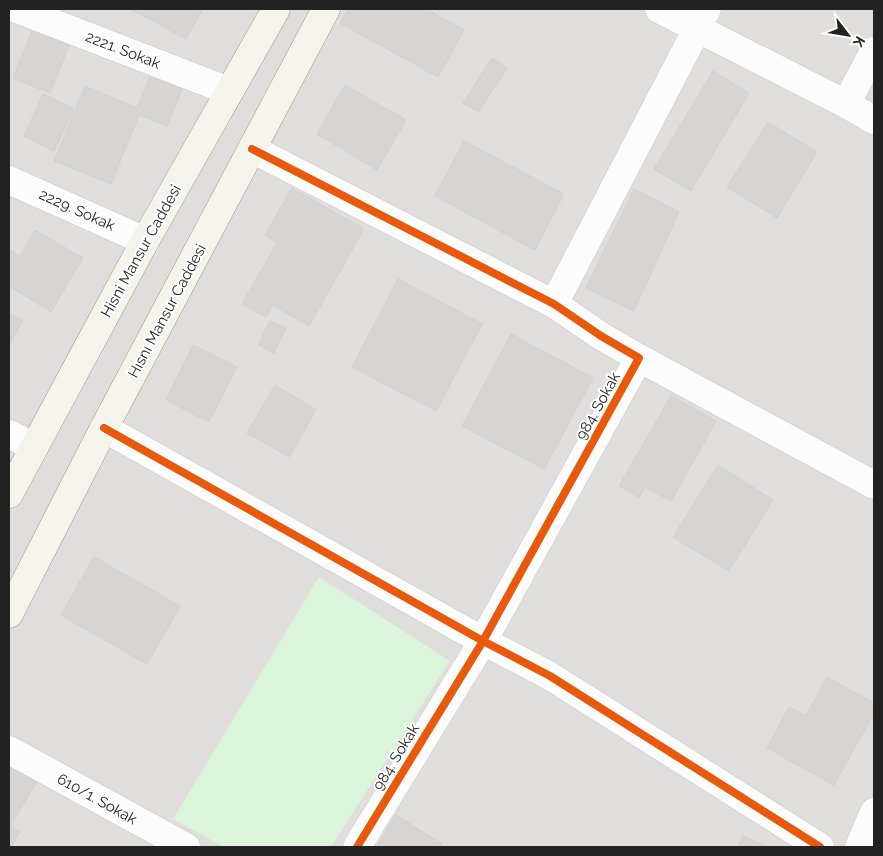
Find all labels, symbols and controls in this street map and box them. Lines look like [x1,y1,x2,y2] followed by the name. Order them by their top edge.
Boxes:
[823,10,873,60] north arrow
[83,28,163,73] street label: 2221. Sokak
[850,34,868,50] text: K
[97,182,185,320] street label: Hisni Mansur Caddesi
[36,185,118,235] street label: 2229. Sokak
[124,241,210,381] street label: Hısnı Mansur Caddesi
[572,369,624,443] street label: 984. Sokak
[369,720,423,794] street label: 984. Sokak
[54,770,140,828] street label: 610/1. Sokak

